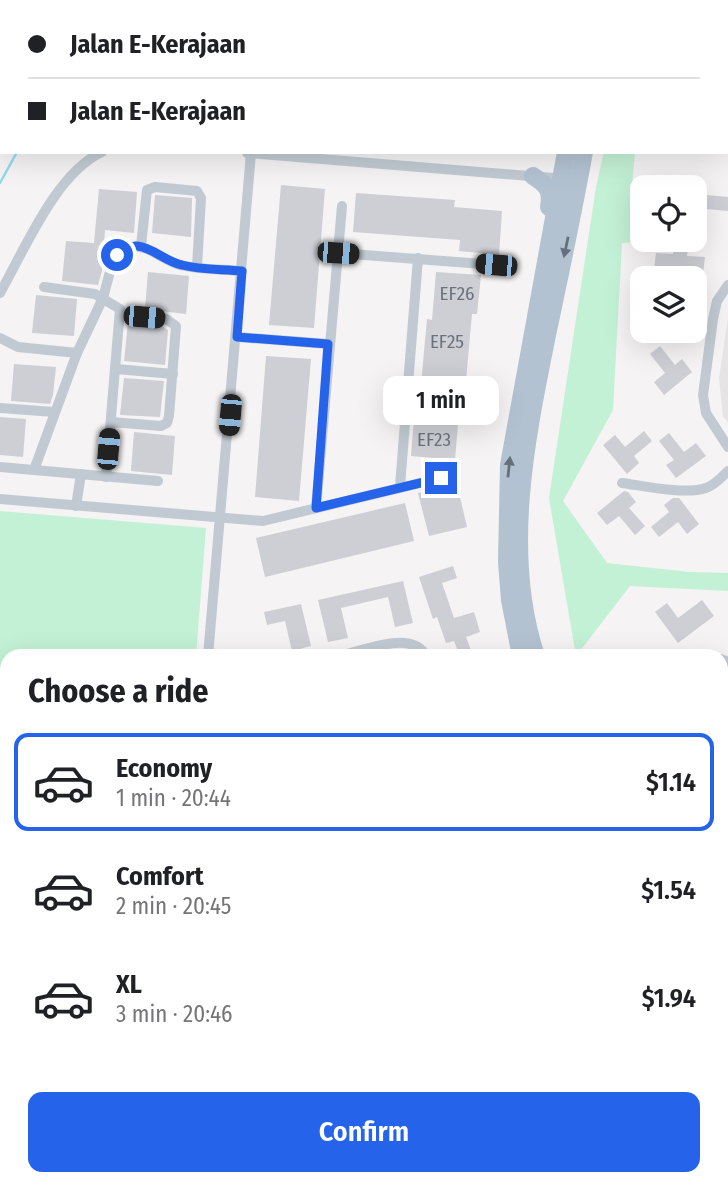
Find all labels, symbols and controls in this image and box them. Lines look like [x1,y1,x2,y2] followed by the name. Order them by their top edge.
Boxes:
[70,29,246,60] text: Jalan E-Kerajaan
[70,96,246,127] text: Jalan E-Kerajaan
[630,175,707,343] map controls
[630,175,707,252] button: locate
[560,236,571,258] one-way arrow
[101,239,133,271] route start
[317,241,360,265] car
[475,253,518,277] car
[630,266,707,343] button: layers
[440,282,474,305] house number: EF26
[123,305,166,329] car
[430,330,464,353] house number: EF25
[383,377,499,426] callout: 1 min
[416,386,466,414] text: 1 min
[218,393,243,437] car
[96,427,121,471] car
[417,428,451,451] house number: EF23
[504,456,515,478] one-way arrow
[425,462,457,494] route end
[28,672,209,710] text: Choose a ride
[32,751,95,814] icon: car
[116,753,212,784] text: Economy
[646,767,696,798] text: $1.14
[116,784,231,812] text: 1 min · 20:44
[32,859,95,922] icon: car
[116,861,204,892] text: Comfort
[641,875,696,906] text: $1.54
[116,892,231,920] text: 2 min · 20:45
[32,967,95,1030] icon: car
[116,969,142,1000] text: XL
[642,983,696,1014] text: $1.94
[116,1000,233,1028] text: 3 min · 20:46
[28,1092,700,1172] button: Confirm

